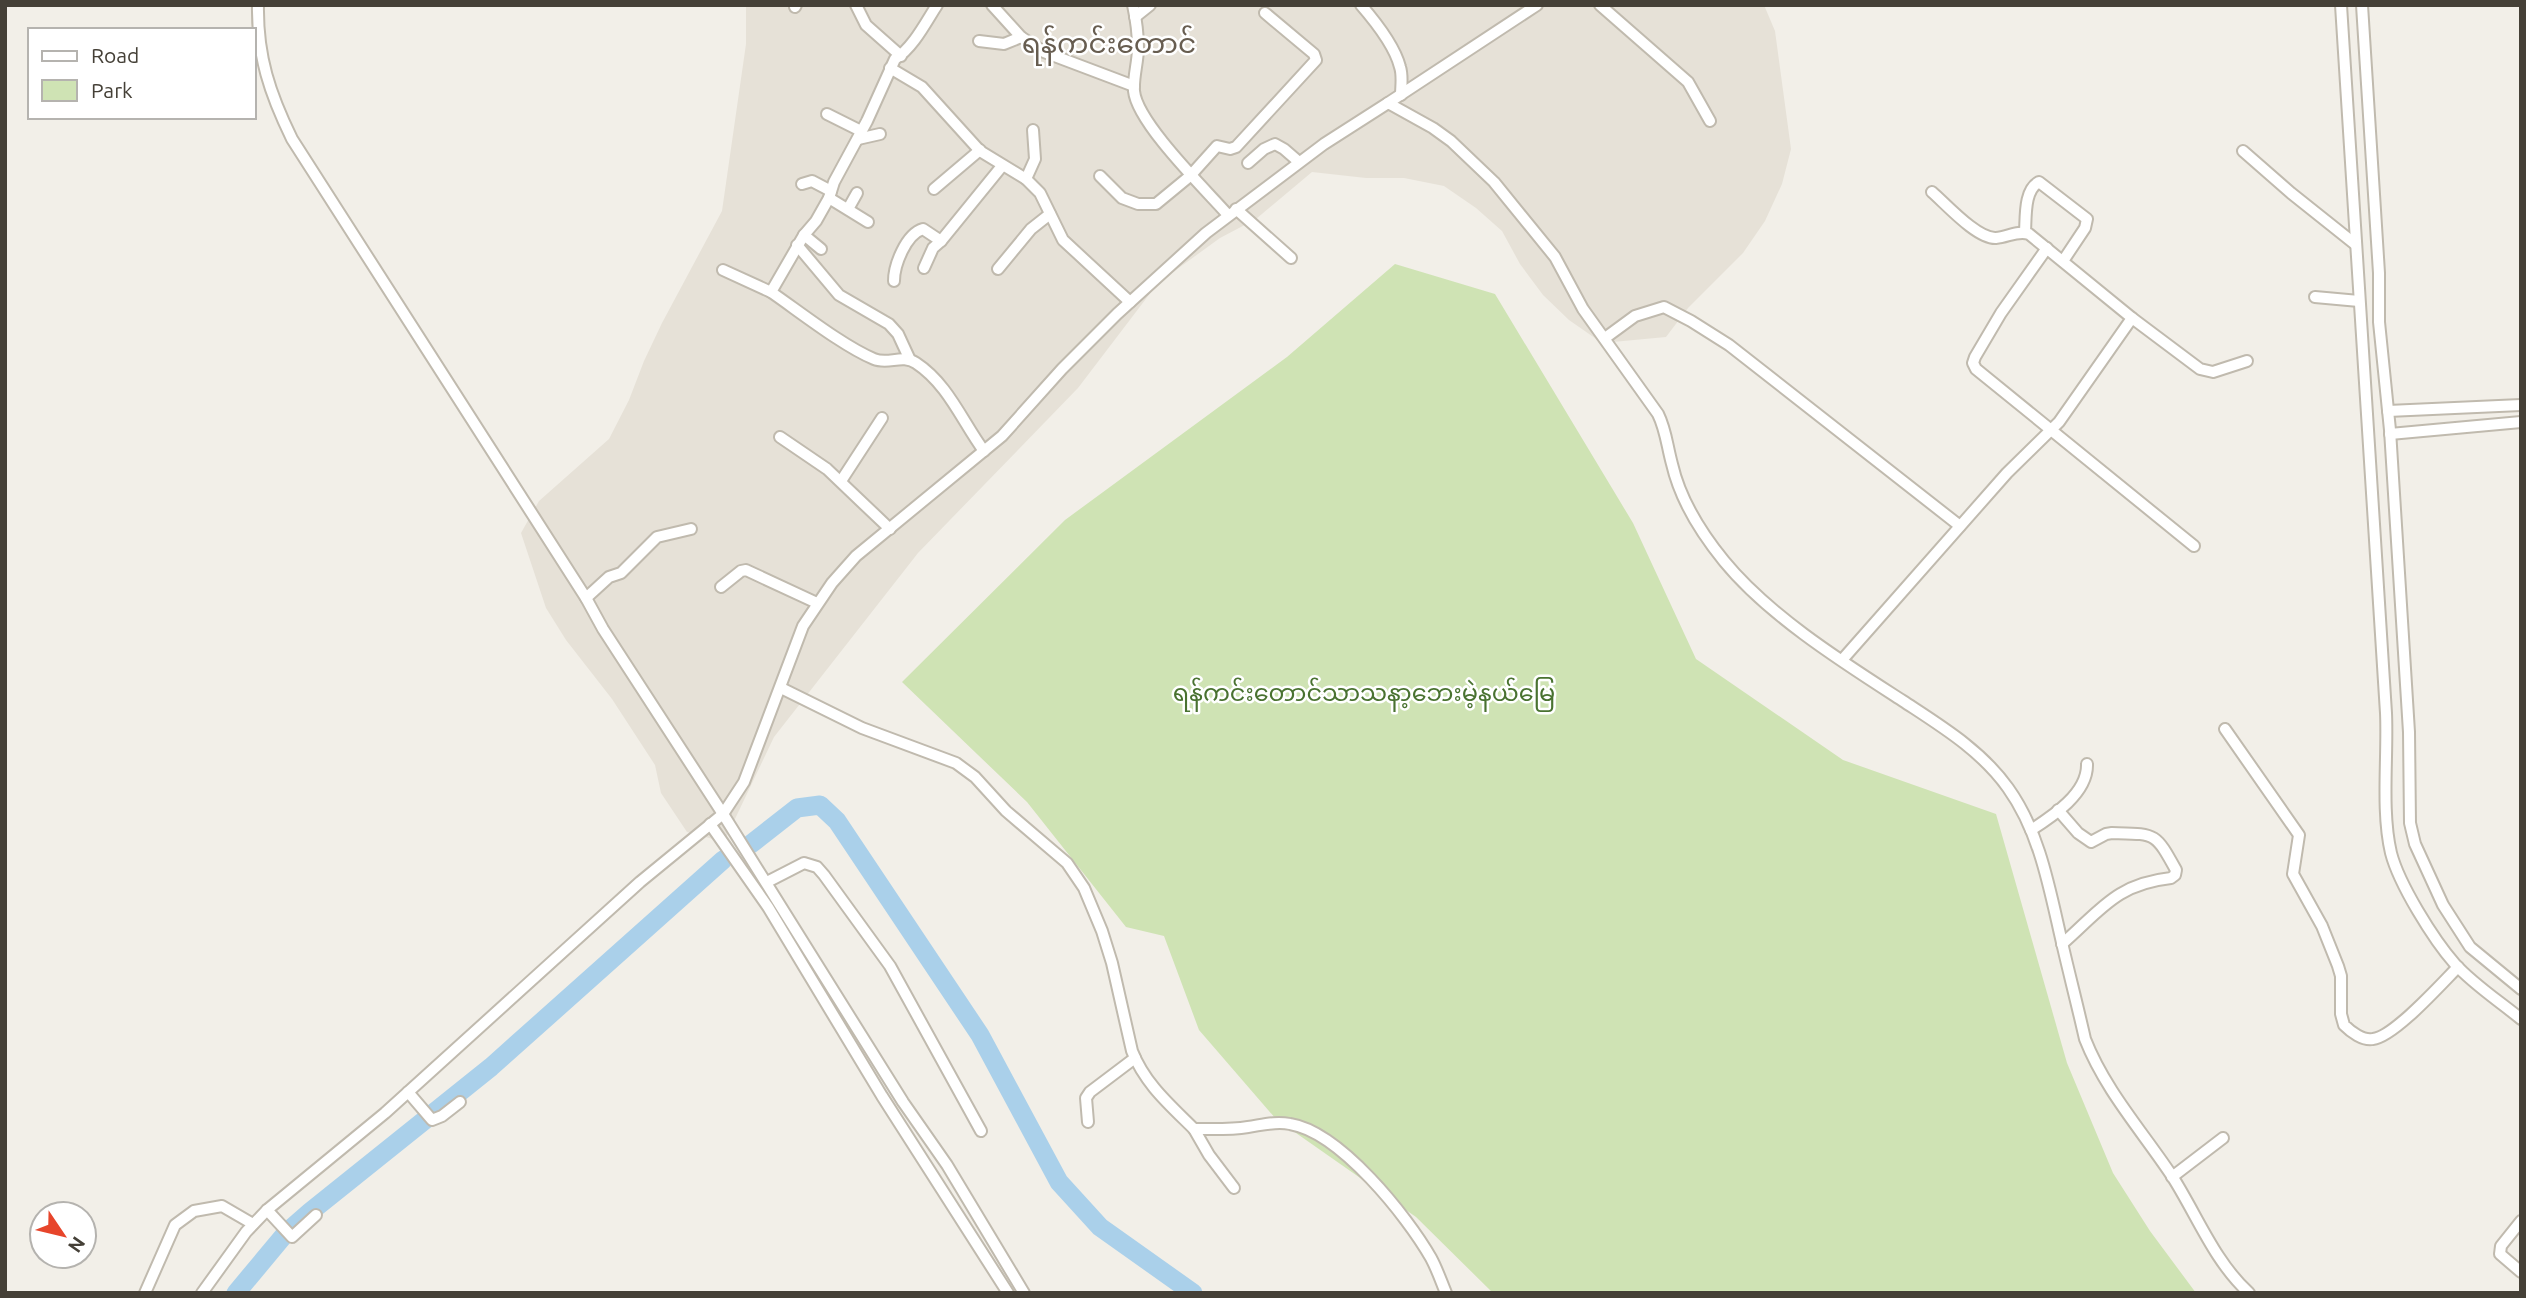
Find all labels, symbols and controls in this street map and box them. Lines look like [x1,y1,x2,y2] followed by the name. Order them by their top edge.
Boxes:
[1022,25,1196,66] district label: ရန်ကင်းတောင်
[28,28,256,119] legend
[91,43,139,67] text: Road
[91,78,133,102] text: Park
[1173,677,1555,712] park label: ရန်ကင်းတောင်သာသနာ့ဘေးမဲ့နယ်မြေ
[28,1200,98,1270] north arrow
[64,1233,90,1257] text: N

